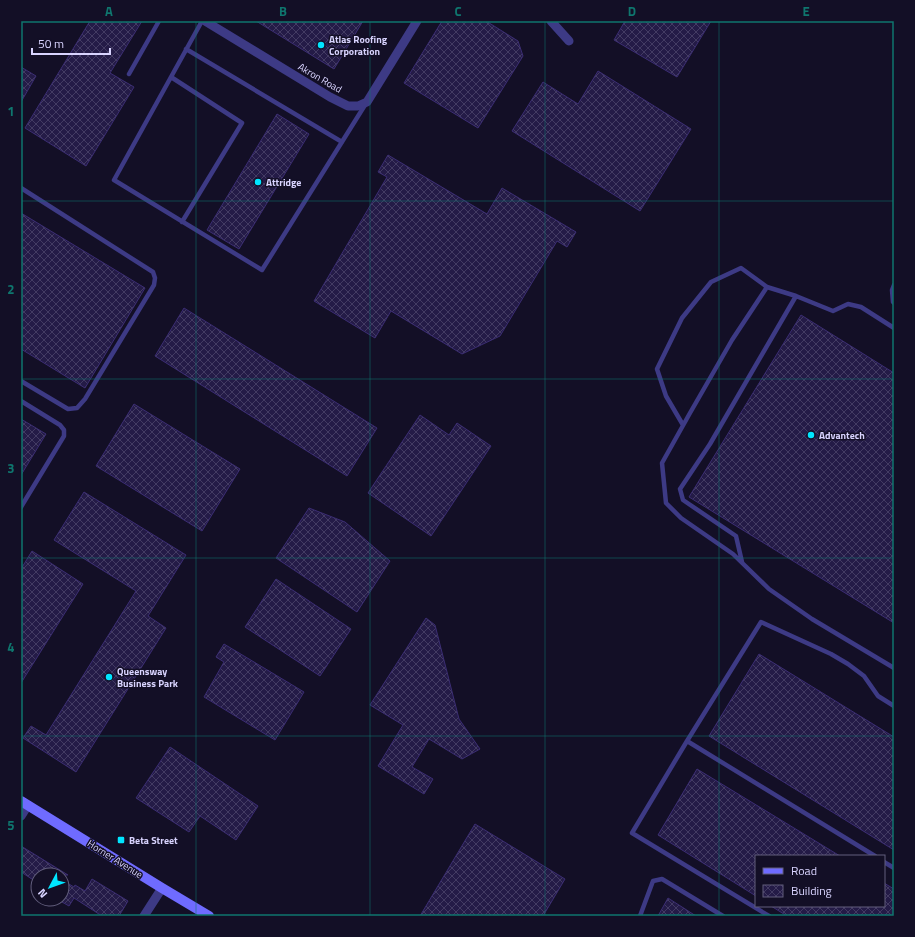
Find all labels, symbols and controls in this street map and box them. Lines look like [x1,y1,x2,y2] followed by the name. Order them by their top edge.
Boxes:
[105,1,113,21] text: A
[279,1,287,21] text: B
[454,1,462,21] text: C
[628,1,636,21] text: D
[802,1,810,21] text: E
[32,30,110,56] scale bar
[329,32,388,59] place label: Atlas Roofing Corporation
[38,34,64,53] text: 50 m
[316,40,326,50] marker: Atlas Roofing Corporation
[295,59,345,97] street label: Akron Road
[7,101,15,121] text: 1
[266,175,301,190] place label: Attridge
[253,177,263,187] marker: Attridge
[7,279,15,299] text: 2
[819,428,865,443] place label: Advantech
[806,430,816,440] marker: Advantech
[7,458,15,478] text: 3
[7,637,15,657] text: 4
[117,664,179,691] place label: Queensway Business Park
[104,672,114,682] marker: Queensway Business Park
[7,815,15,835] text: 5
[129,833,178,848] place label: Beta Street
[116,835,126,845] marker: Beta Street
[84,836,146,882] street label: Horner Avenue
[755,855,885,907] legend
[791,861,817,880] text: Road
[30,867,70,907] north arrow
[791,881,832,900] text: Building
[34,885,51,902] text: N

